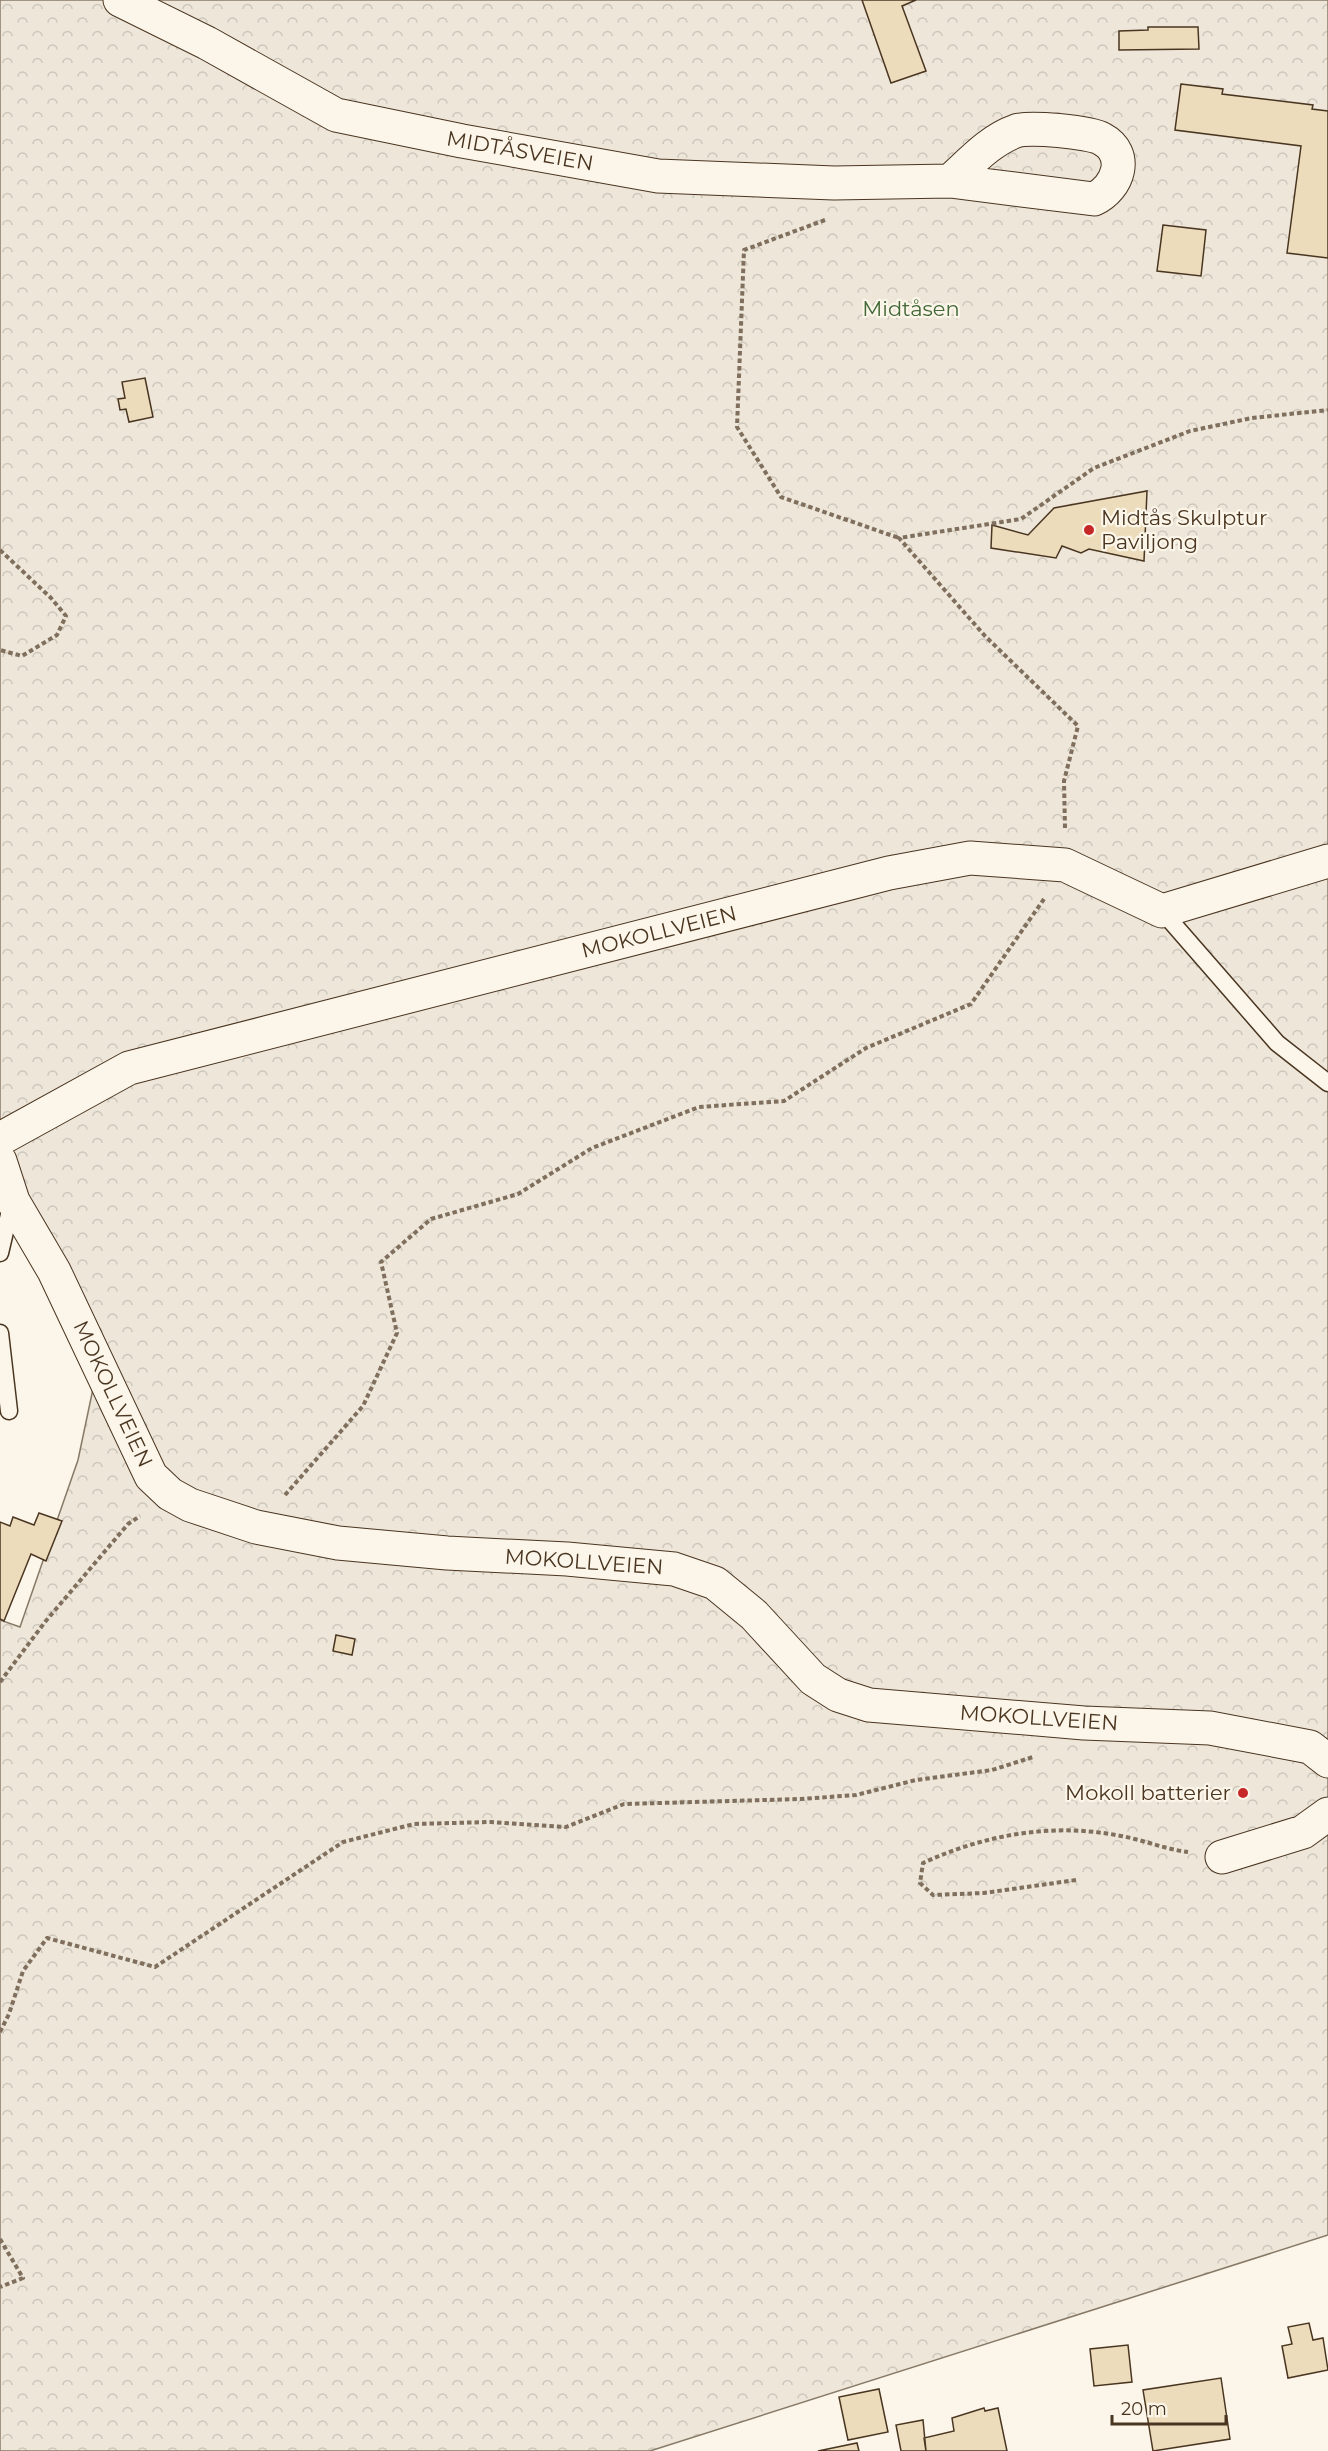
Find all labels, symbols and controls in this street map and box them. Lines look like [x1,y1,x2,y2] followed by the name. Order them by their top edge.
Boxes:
[445,125,595,176] street label: MIDTÅSVEIEN
[862,296,960,321] park label: Midtåsen
[1101,505,1267,554] place label: Midtås Skulptur Paviljong
[1082,523,1096,537] marker: Midtås Skulptur Paviljong
[579,900,739,963] street label: MOKOLLVEIEN
[69,1317,158,1471] street label: MOKOLLVEIEN
[504,1543,664,1580] street label: MOKOLLVEIEN
[959,1699,1119,1736] street label: MOKOLLVEIEN
[1065,1780,1231,1805] place label: Mokoll batterier
[1236,1786,1250,1800] marker: Mokoll batterier
[1112,2388,1226,2426] scale bar
[1121,2398,1167,2420] text: 20 m

